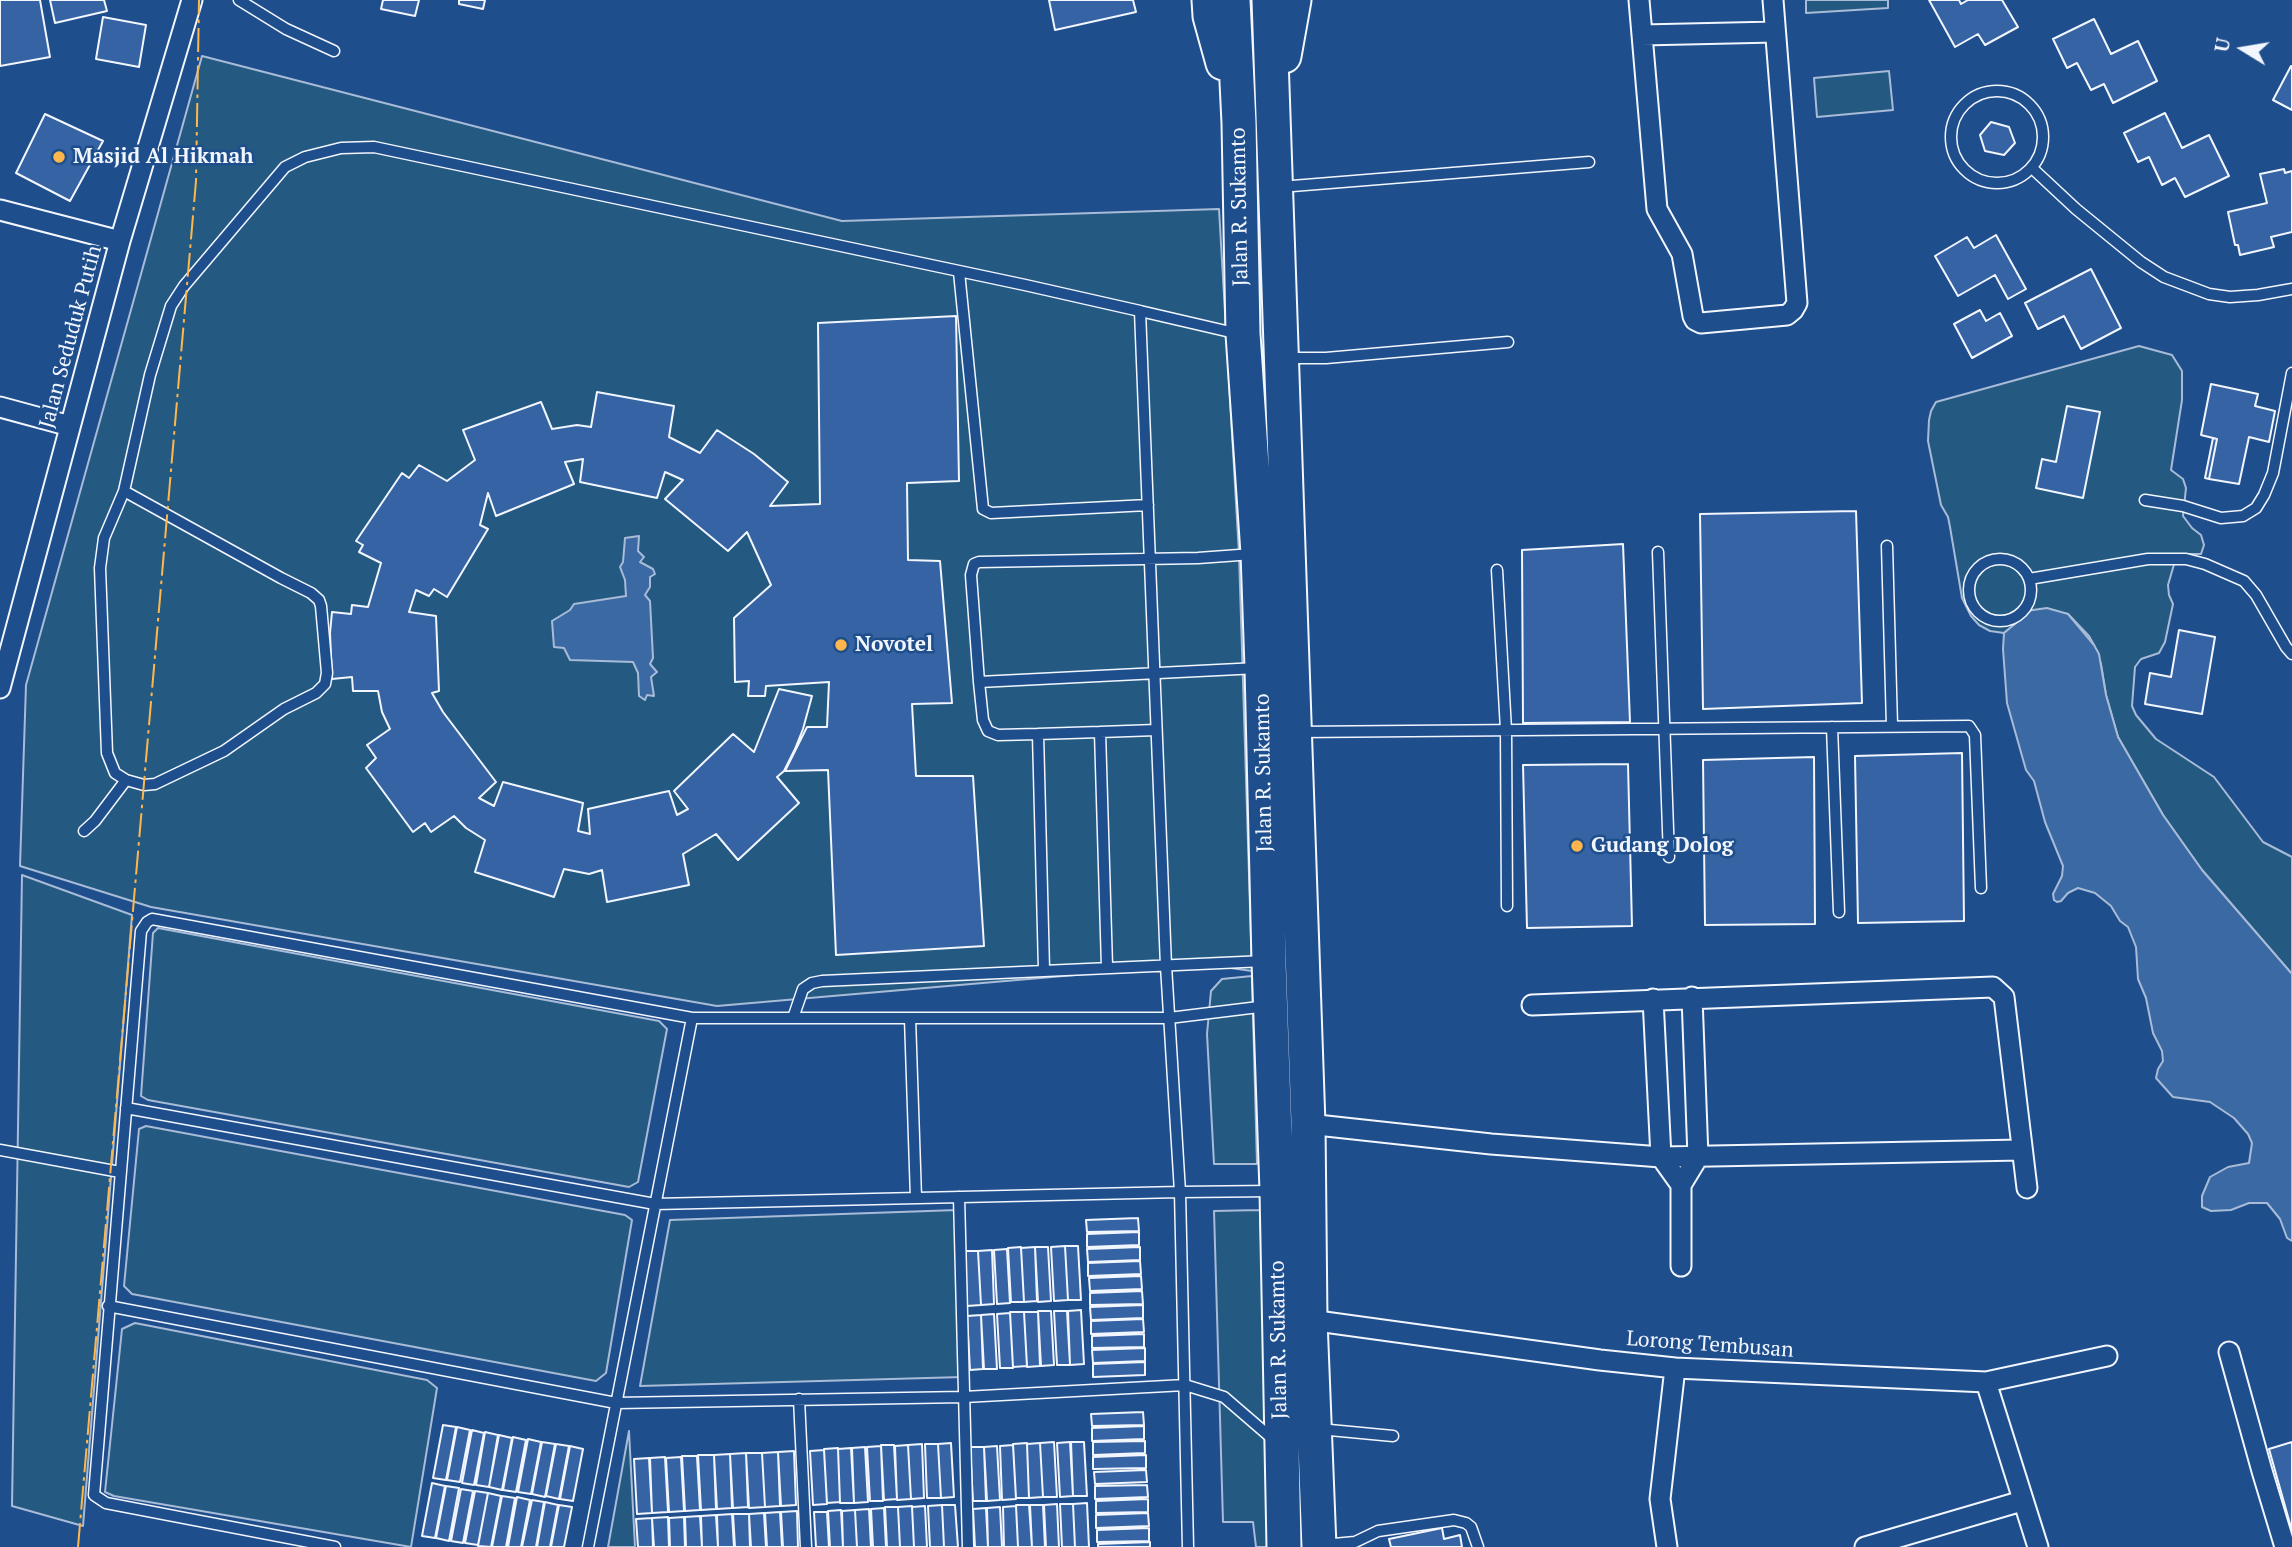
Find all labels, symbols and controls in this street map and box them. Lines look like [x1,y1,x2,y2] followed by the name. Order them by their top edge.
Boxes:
[2208,14,2278,84] north arrow
[2208,36,2235,54] text: U
[1226,127,1254,287] street label: Jalan R. Sukamto
[73,144,254,170] place label: Masjid Al Hikmah
[51,149,67,165] marker: Masjid Al Hikmah
[34,243,108,431] street label: Jalan Seduduk Putih
[855,632,933,658] place label: Novotel
[833,637,849,653] marker: Novotel
[1250,693,1278,853] street label: Jalan R. Sukamto
[1591,833,1733,859] place label: Gudang Dolog
[1569,838,1585,854] marker: Gudang Dolog
[1265,1260,1293,1420] street label: Jalan R. Sukamto
[1626,1327,1794,1363] street label: Lorong Tembusan

